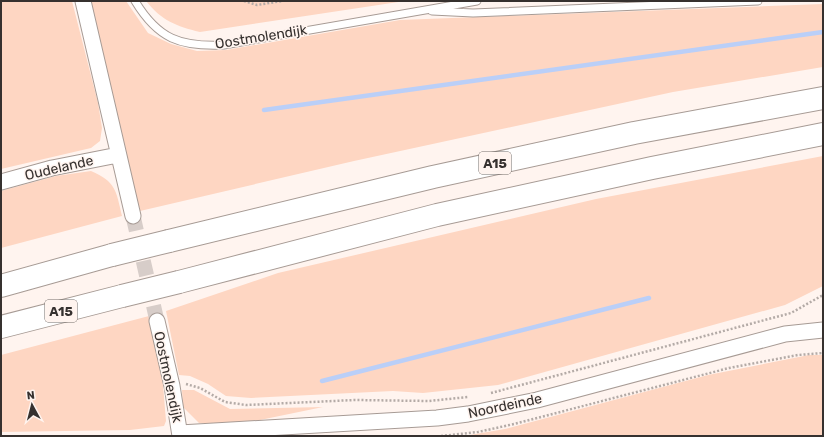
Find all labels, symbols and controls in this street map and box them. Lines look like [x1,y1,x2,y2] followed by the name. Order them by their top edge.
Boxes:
[214,21,309,53] street label: Oostmolendijk
[23,152,95,184] street label: Oudelande
[479,152,511,174] road number: A15
[45,300,77,322] road number: A15
[150,330,186,425] street label: Oostmolendijk
[12,385,52,425] north arrow
[26,389,36,403] text: N
[466,390,544,422] street label: Noordeinde

